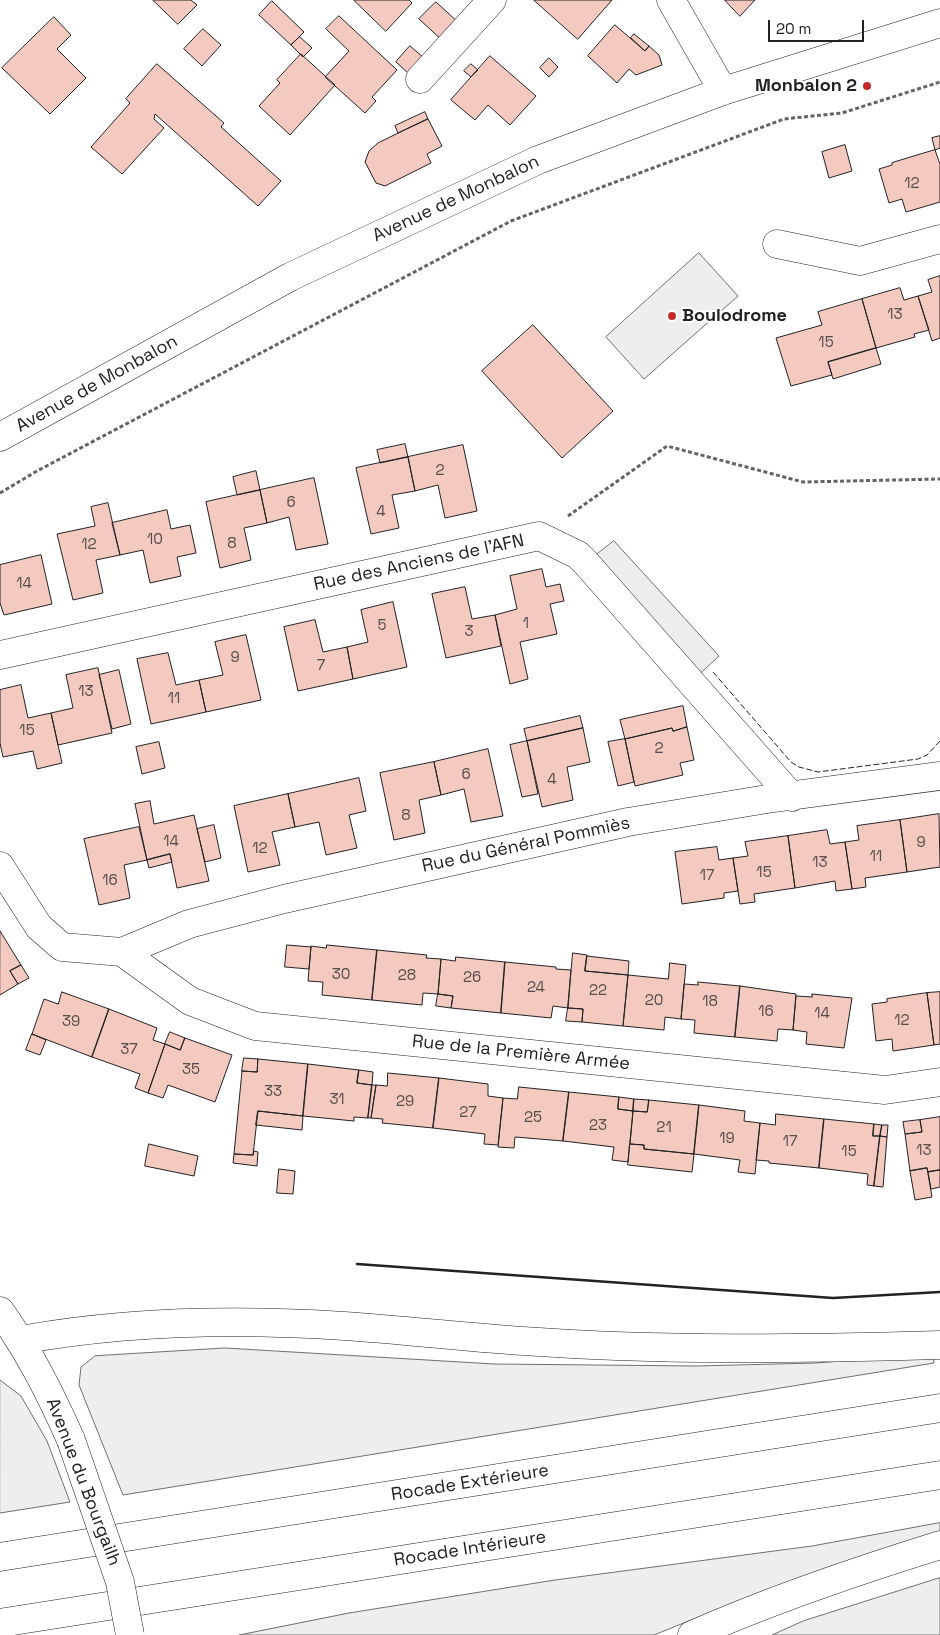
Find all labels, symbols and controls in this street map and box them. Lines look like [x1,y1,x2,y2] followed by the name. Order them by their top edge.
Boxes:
[770,10,866,42] scale bar
[776,19,811,38] text: 20 m
[755,75,857,97] place label: Monbalon 2
[861,80,873,92] marker: Monbalon 2
[369,151,543,247] street label: Avenue de Monbalon
[904,175,920,193] house number: 12
[682,305,787,327] place label: Boulodrome
[887,306,903,324] house number: 13
[666,310,678,322] marker: Boulodrome
[12,331,182,437] street label: Avenue de Monbalon
[818,334,834,352] house number: 15
[435,462,445,480] house number: 2
[286,494,296,512] house number: 6
[376,503,386,521] house number: 4
[312,530,526,596] street label: Rue des Anciens de l'AFN
[147,531,163,549] house number: 10
[227,535,237,553] house number: 8
[81,536,97,554] house number: 12
[16,575,32,593] house number: 14
[523,615,529,633] house number: 1
[378,617,386,635] house number: 5
[464,623,474,641] house number: 3
[230,649,240,667] house number: 9
[317,657,325,675] house number: 7
[78,683,94,701] house number: 13
[168,690,180,708] house number: 11
[19,722,35,740] house number: 15
[654,740,664,758] house number: 2
[461,766,471,784] house number: 6
[547,771,557,789] house number: 4
[401,807,411,825] house number: 8
[420,812,632,878] street label: Rue du Général Pommiès
[163,833,179,851] house number: 14
[916,834,926,852] house number: 9
[252,840,268,858] house number: 12
[870,848,882,866] house number: 11
[812,854,828,872] house number: 13
[756,864,772,882] house number: 15
[700,867,714,885] house number: 17
[102,872,118,890] house number: 16
[332,966,350,984] house number: 30
[398,967,416,985] house number: 28
[463,969,481,987] house number: 26
[527,979,545,997] house number: 24
[589,982,607,1000] house number: 22
[645,992,663,1010] house number: 20
[702,993,718,1011] house number: 18
[758,1003,774,1021] house number: 16
[814,1005,830,1023] house number: 14
[894,1012,910,1030] house number: 12
[62,1013,80,1031] house number: 39
[411,1031,631,1075] street label: Rue de la Première Armée
[120,1041,138,1059] house number: 37
[182,1061,200,1079] house number: 35
[264,1083,282,1101] house number: 33
[329,1091,345,1109] house number: 31
[396,1093,414,1111] house number: 29
[459,1104,477,1122] house number: 27
[524,1109,542,1127] house number: 25
[589,1117,607,1135] house number: 23
[656,1119,672,1137] house number: 21
[719,1130,735,1148] house number: 19
[783,1133,797,1151] house number: 17
[916,1142,932,1160] house number: 13
[841,1143,857,1161] house number: 15
[41,1395,125,1569] street label: Avenue du Bourgailh
[389,1460,551,1506] street label: Rocade Extérieure
[392,1526,548,1572] street label: Rocade Intérieure

